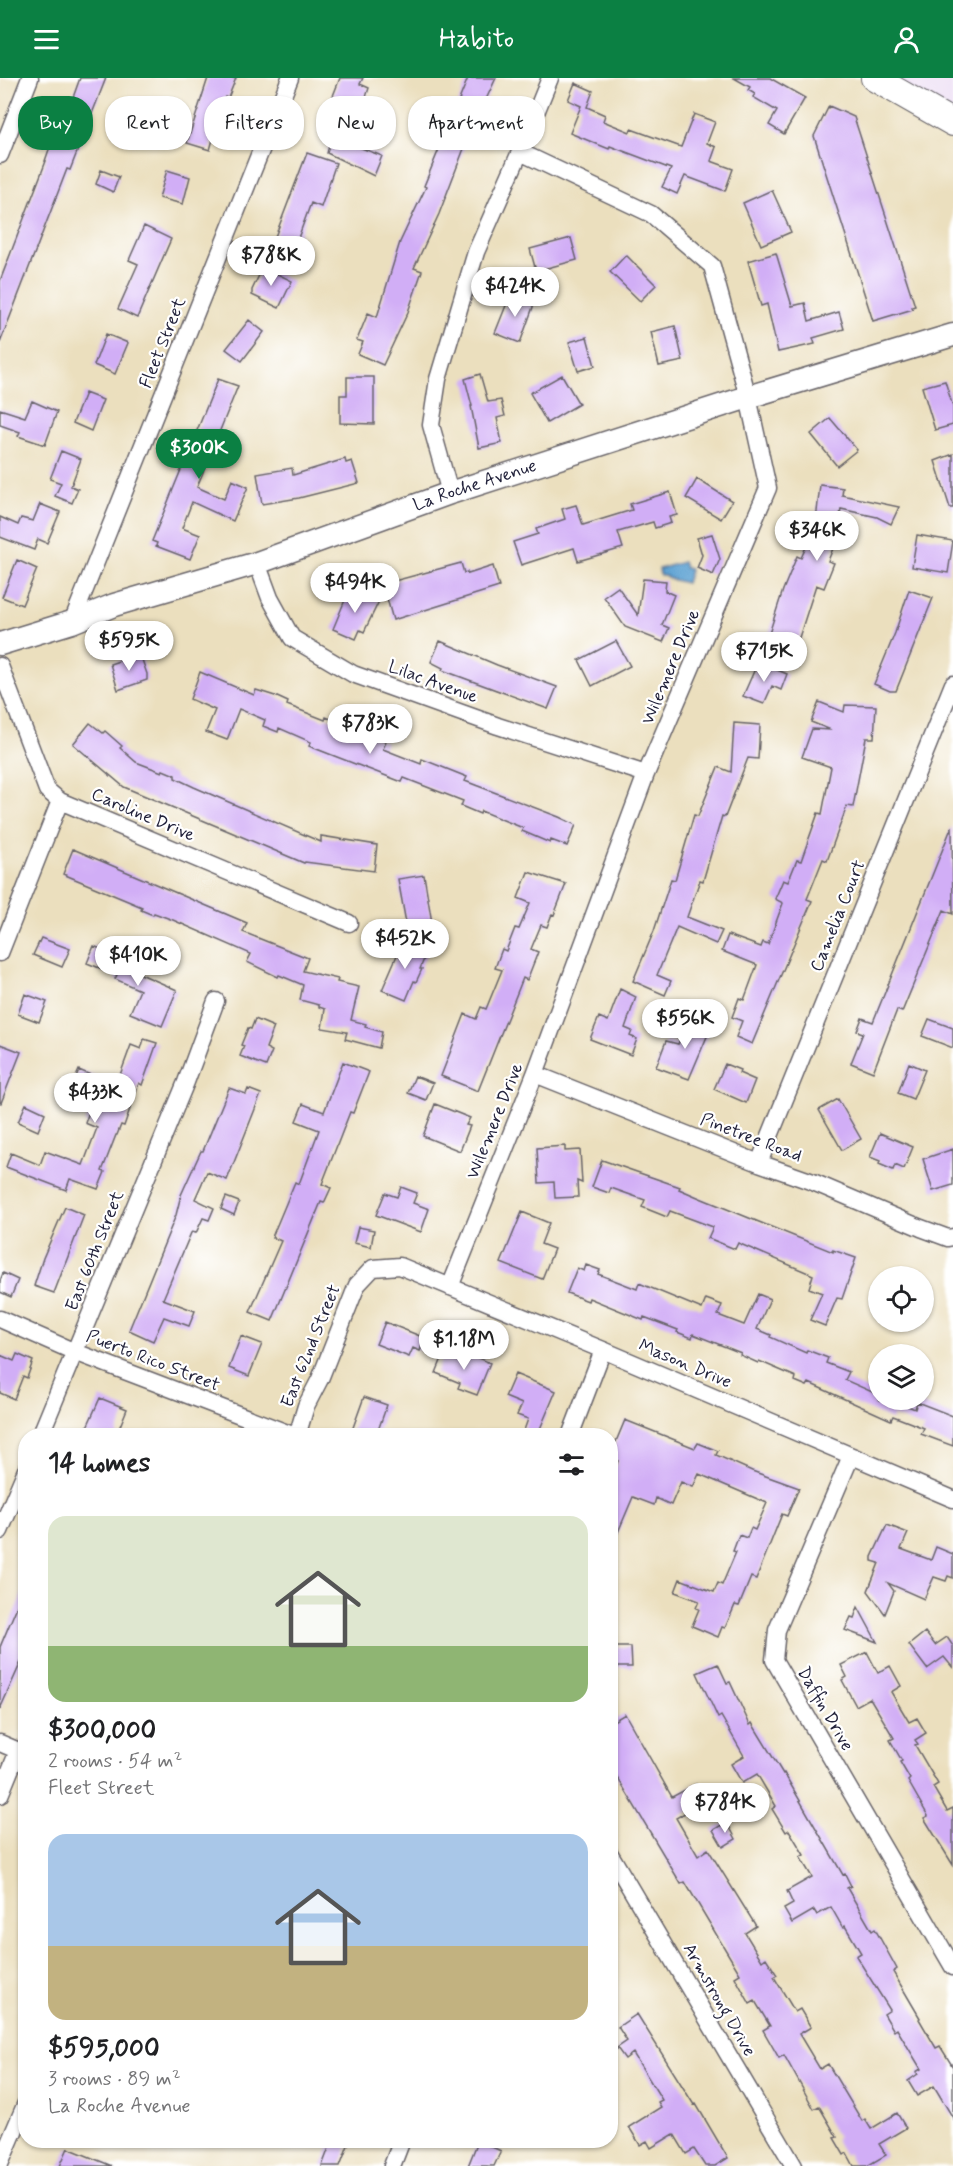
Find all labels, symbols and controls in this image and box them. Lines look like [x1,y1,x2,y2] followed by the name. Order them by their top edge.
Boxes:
[439,22,514,57] text: Habito
[30,23,63,56] icon: menu
[890,23,923,56] icon: person
[18,96,93,150] chip: Buy
[105,96,192,150] chip: Rent
[204,96,304,150] chip: Filters
[316,96,396,150] chip: New
[408,96,545,150] chip: Apartment
[229,236,313,287] pin: $788K
[241,242,301,269] text: $788K
[473,267,557,318] pin: $424K
[485,273,545,300] text: $424K
[134,294,192,392] street label: Fleet Street
[157,429,241,480] pin: $300K
[170,435,228,462] text: $300K
[410,454,540,517] street label: La Roche Avenue
[775,511,859,562] pin: $346K
[789,517,845,544] text: $346K
[313,563,397,614] pin: $494K
[324,569,386,596] text: $494K
[636,606,706,728] street label: Wilemere Drive
[87,621,171,672] pin: $595K
[99,627,159,654] text: $595K
[722,632,806,683] pin: $715K
[735,638,793,665] text: $715K
[385,655,481,709] street label: Lilac Avenue
[328,704,412,755] pin: $783K
[341,710,399,737] text: $783K
[87,782,199,848] street label: Caroline Drive
[805,857,871,975] street label: Camelia Court
[363,919,447,970] pin: $452K
[375,925,435,952] text: $452K
[96,936,180,987] pin: $410K
[109,942,167,969] text: $410K
[643,999,727,1050] pin: $556K
[656,1005,714,1032] text: $556K
[461,1059,529,1183] street label: Wilemere Drive
[53,1073,137,1124] pin: $433K
[68,1079,122,1106] text: $433K
[697,1108,805,1168] street label: Pinetree Road
[60,1187,130,1315] street label: East 60th Street
[868,1266,934,1410] map controls
[868,1266,934,1332] button: locate
[275,1281,347,1411] street label: East 62nd Street
[415,1320,513,1371] pin: $1.18M
[83,1324,223,1398] street label: Puerto Rico Street
[433,1326,495,1353] text: $1.18M
[635,1334,735,1394] street label: Mason Drive
[868,1344,934,1410] button: layers
[48,1447,150,1481] text: 14 homes
[555,1448,588,1481] icon: filters
[264,1555,372,1663] icon: home
[791,1663,859,1755] street label: Daffin Drive
[48,1714,156,1748] text: $300,000
[48,1748,182,1775] text: 2 rooms · 54 m²
[48,1775,154,1802] text: Fleet Street
[683,1783,767,1834] pin: $784K
[695,1789,755,1816] text: $784K
[264,1873,372,1981] icon: home
[675,1939,761,2062] street label: Armstrong Drive
[48,2032,160,2066] text: $595,000
[48,2066,181,2093] text: 3 rooms · 89 m²
[48,2093,190,2120] text: La Roche Avenue

